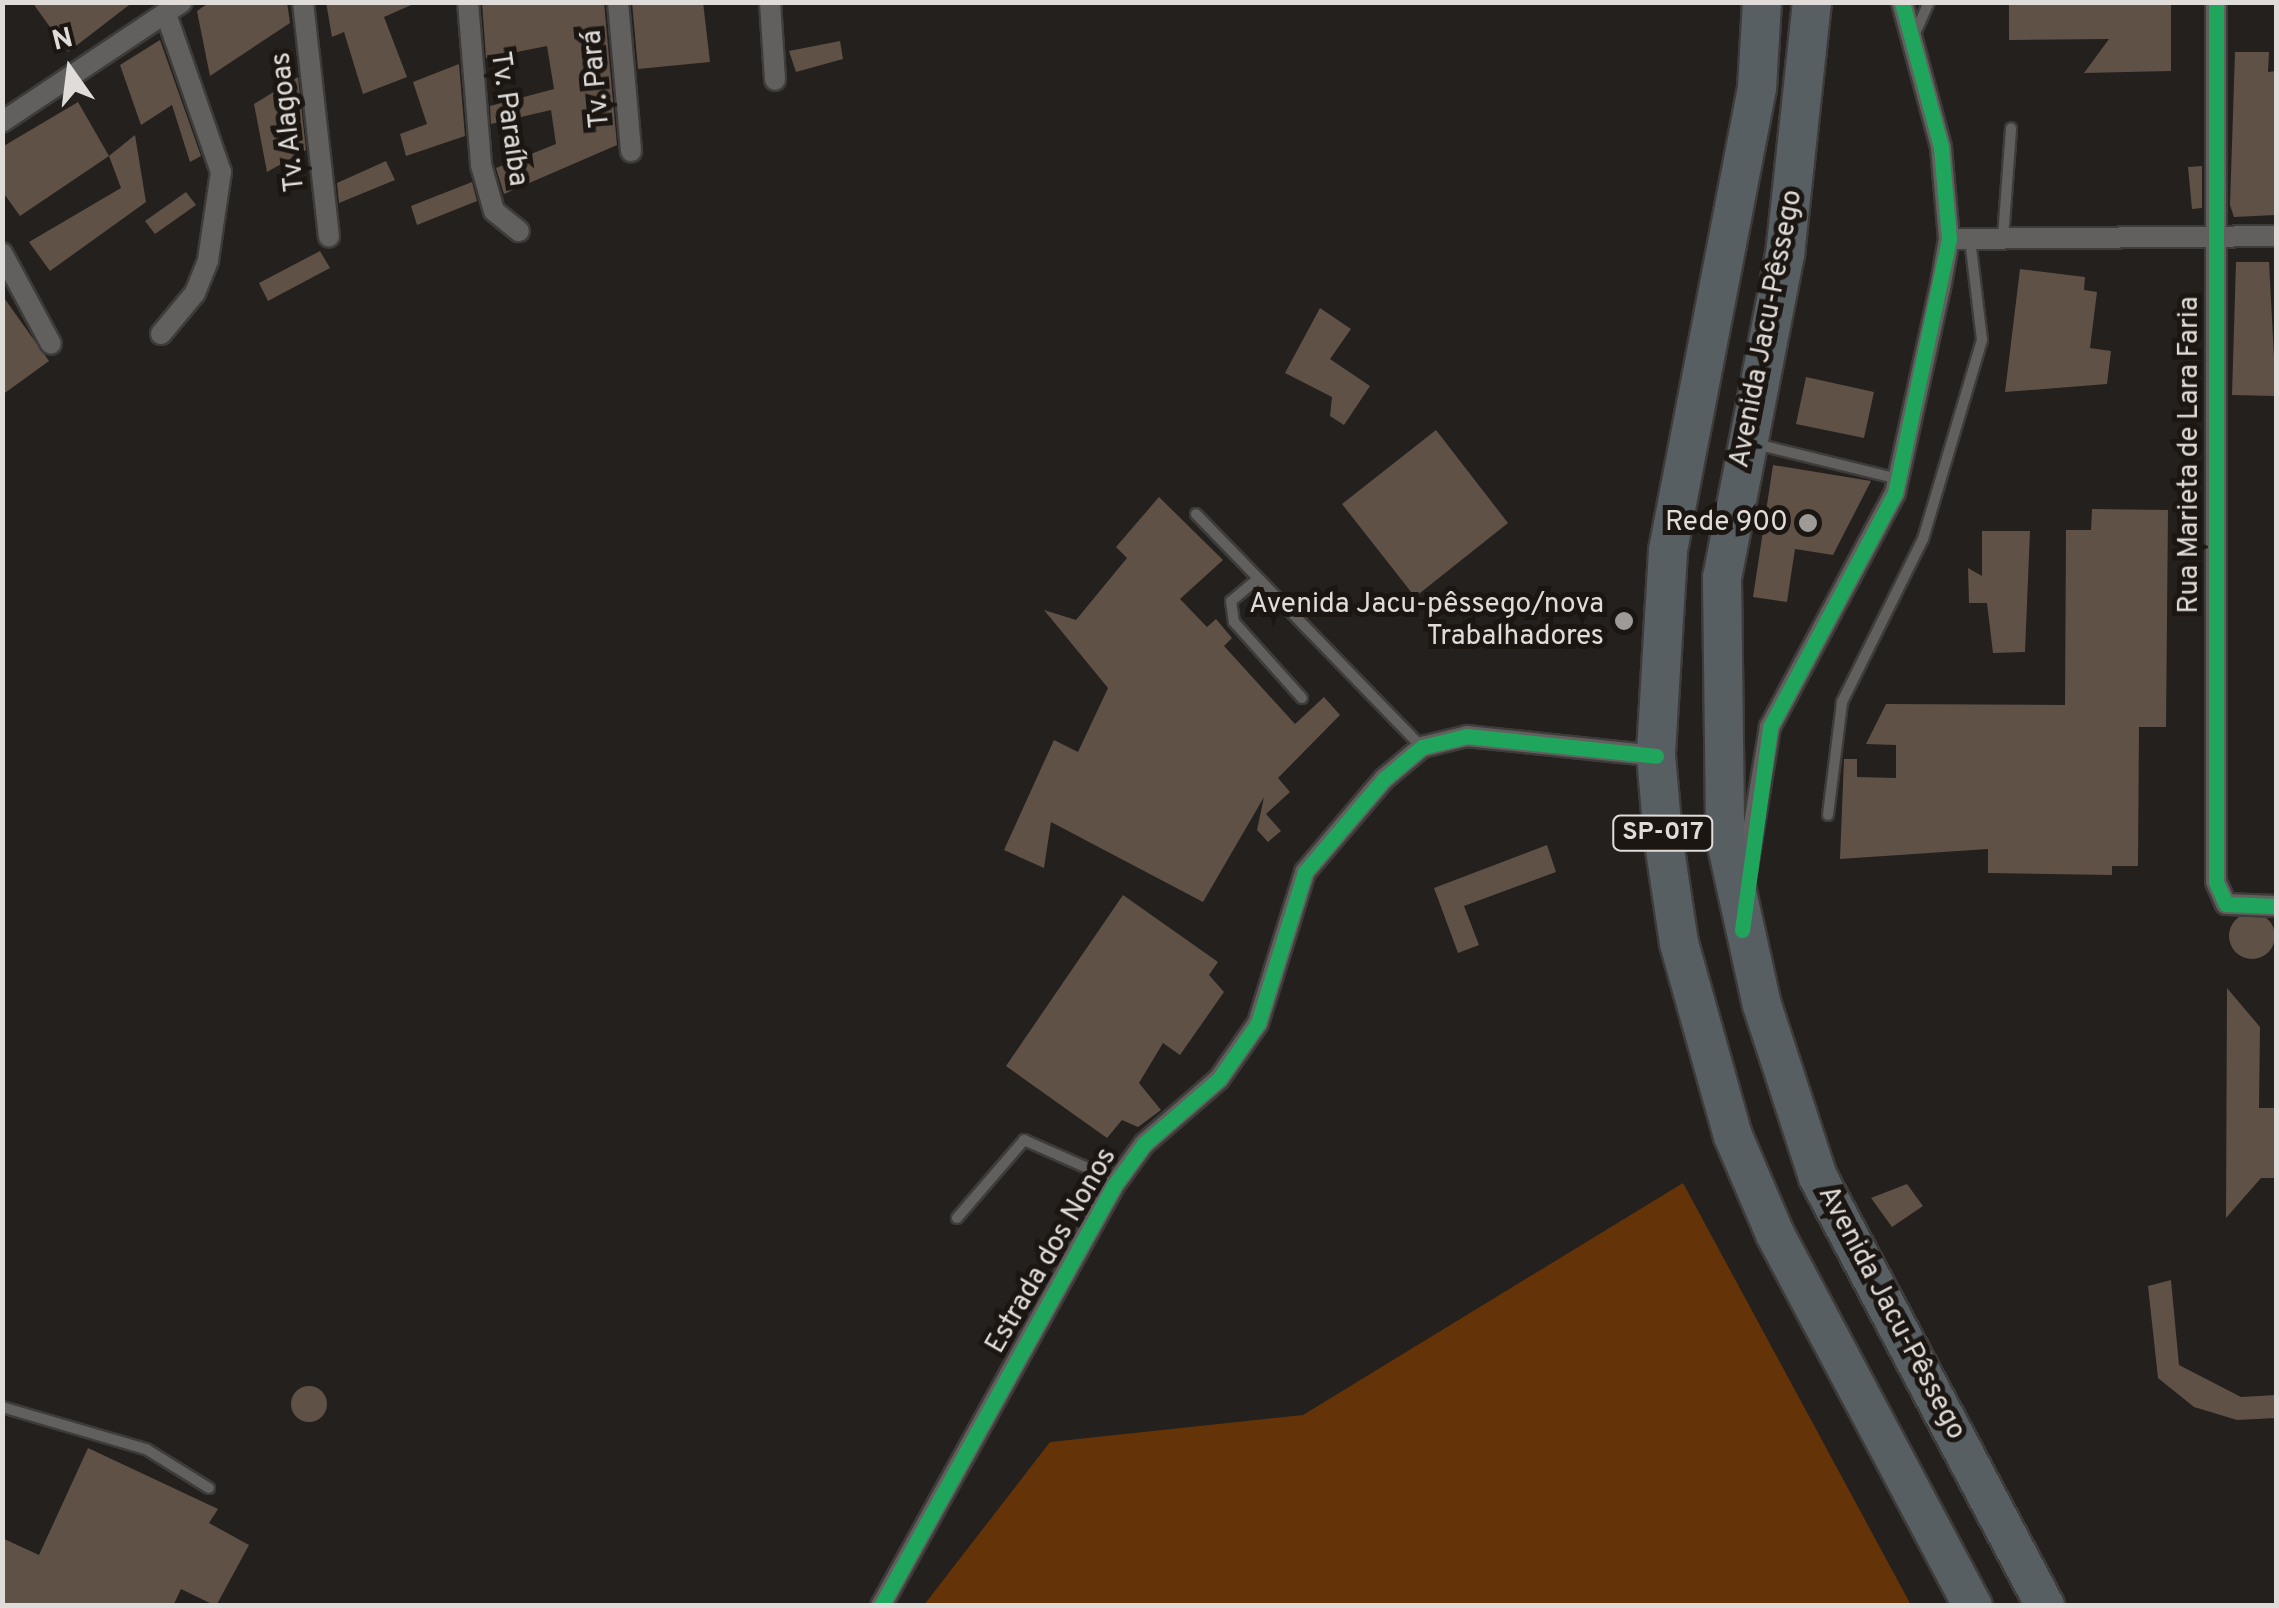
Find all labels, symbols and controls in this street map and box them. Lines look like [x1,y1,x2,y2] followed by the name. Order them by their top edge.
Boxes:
[20,20,120,120] north arrow
[49,21,77,61] text: N
[576,29,618,129] street label: Tv. Pará
[482,49,534,189] street label: Tv. Paraíba
[265,50,313,194] street label: Tv. Alagoas
[1724,187,1810,471] street label: Avenida Jacu-Pêssego
[2173,296,2207,614] street label: Rua Marieta de Lara Faria
[1665,506,1788,540] place label: Rede 900
[1797,512,1819,534] marker: Rede 900
[1249,588,1604,654] place label: Avenida Jacu-pêssego/nova Trabalhadores
[1613,610,1635,632] marker: Avenida Jacu-pêssego/nova Trabalhadores
[1610,813,1716,853] road number: SP-017
[979,1142,1125,1360] street label: Estrada dos Nonos
[1810,1180,1972,1446] street label: Avenida Jacu-Pêssego

